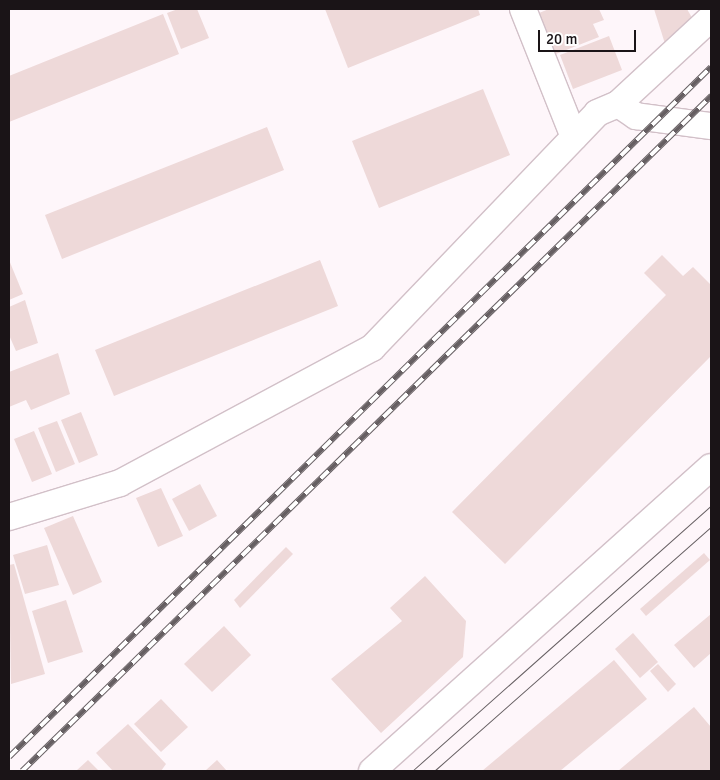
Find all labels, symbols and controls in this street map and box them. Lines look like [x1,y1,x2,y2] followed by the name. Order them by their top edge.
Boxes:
[540,20,638,52] scale bar
[546,30,577,48] text: 20 m

